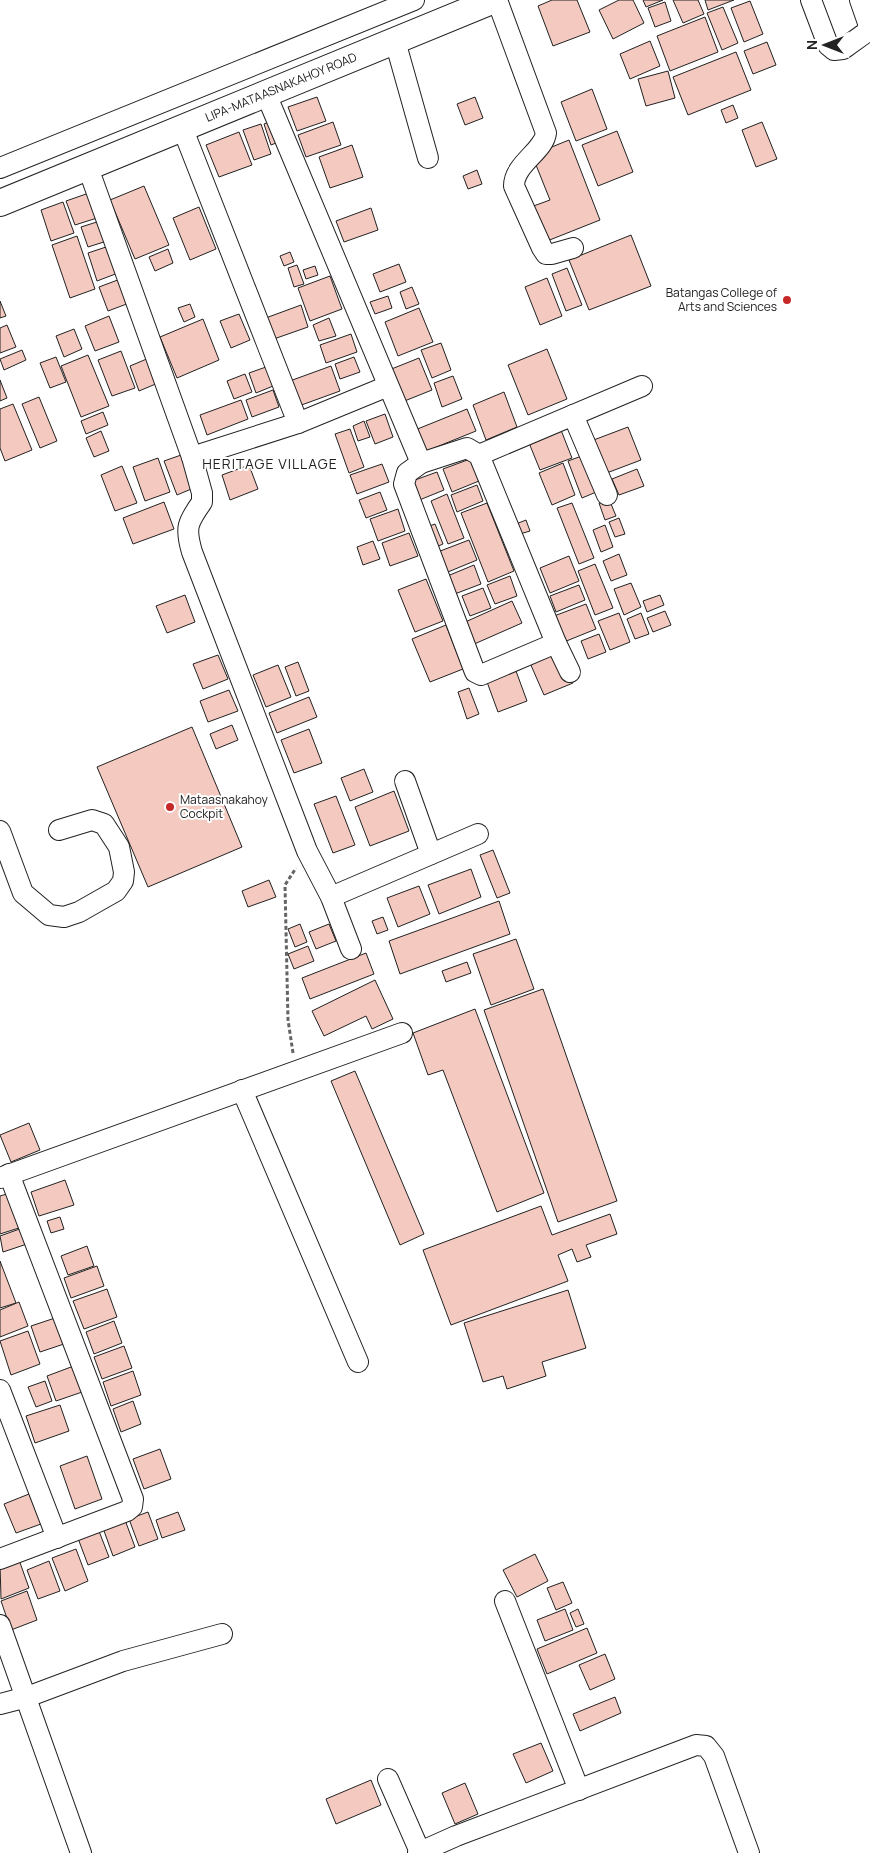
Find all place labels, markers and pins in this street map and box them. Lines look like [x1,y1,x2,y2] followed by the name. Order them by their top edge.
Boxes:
[666,284,778,315] place label: Batangas College of Arts and Sciences
[781,294,793,306] marker: Batangas College of Arts and Sciences
[180,791,269,822] place label: Mataasnakahoy Cockpit
[164,801,176,813] marker: Mataasnakahoy Cockpit

